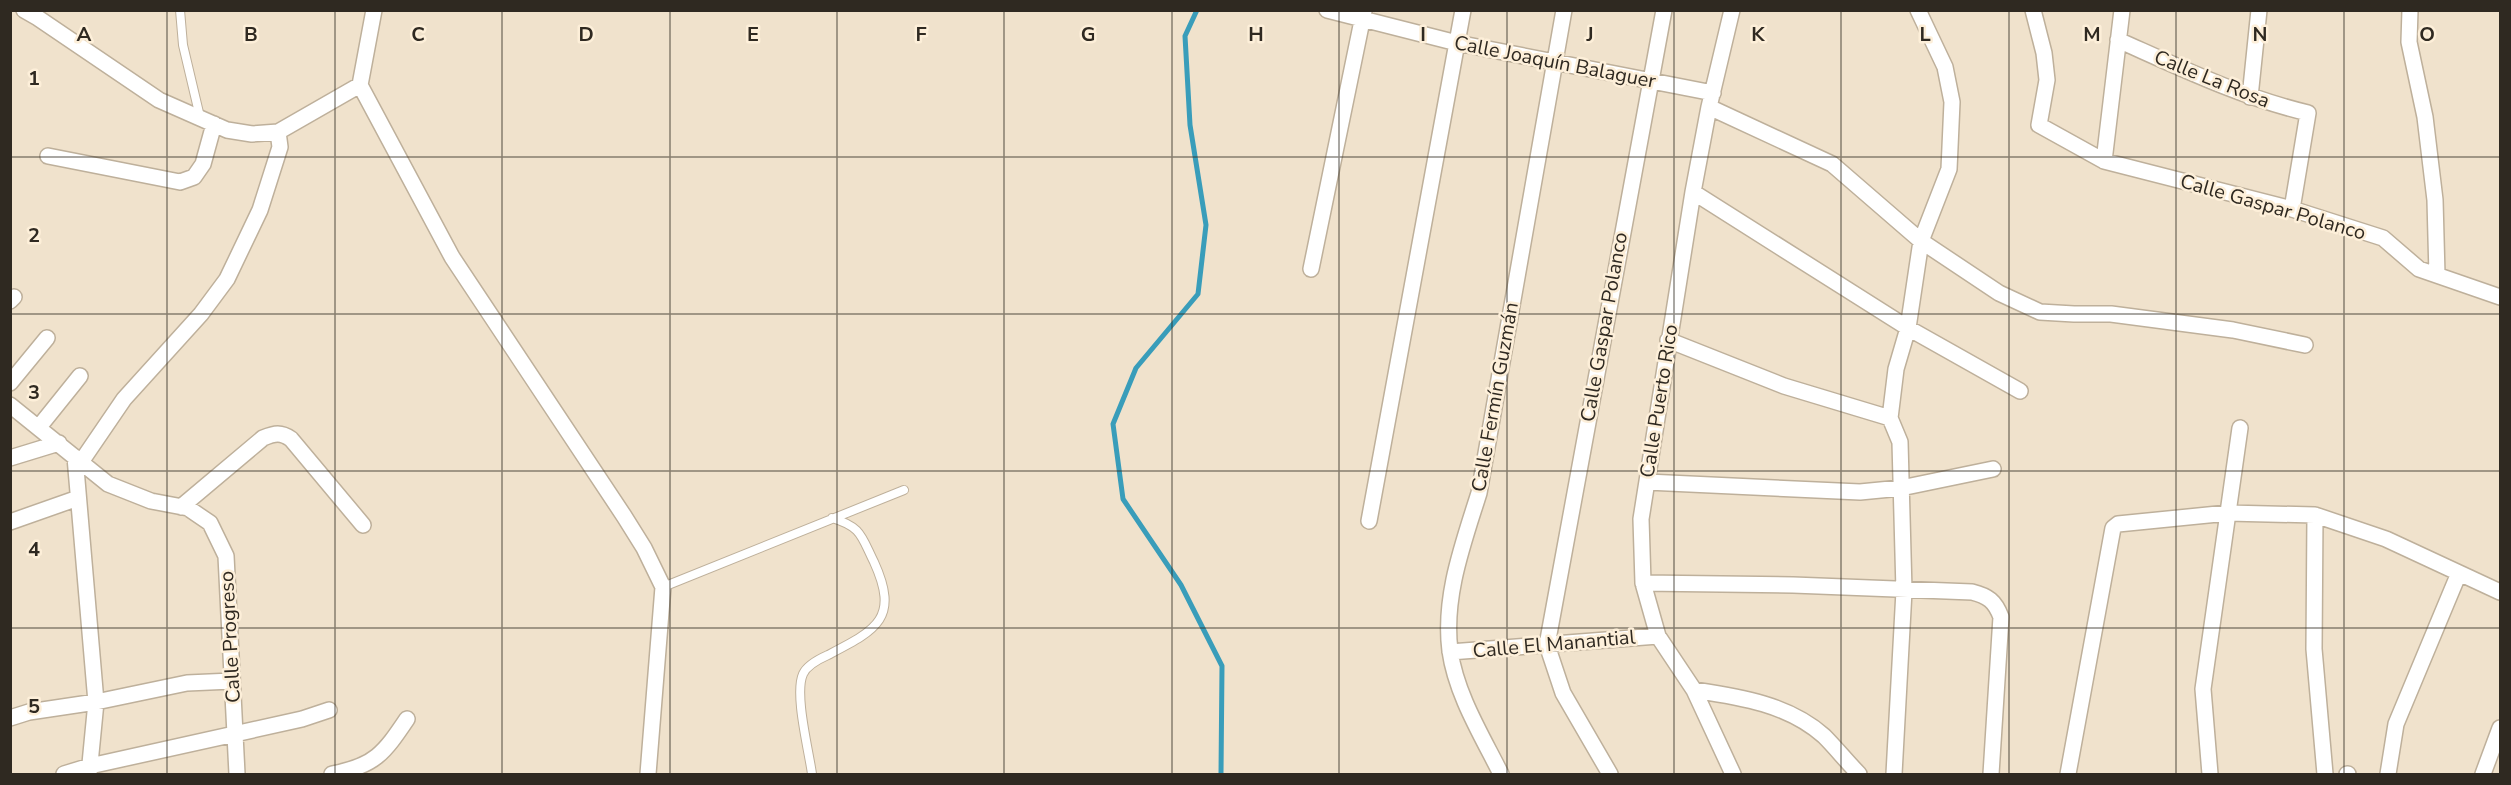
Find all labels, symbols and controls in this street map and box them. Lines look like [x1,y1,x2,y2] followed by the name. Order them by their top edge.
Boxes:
[77,21,92,48] text: A
[244,21,258,48] text: B
[411,21,425,48] text: C
[578,21,594,48] text: D
[747,21,759,48] text: E
[915,21,927,48] text: F
[1081,21,1095,48] text: G
[1248,21,1264,48] text: H
[1420,21,1426,48] text: I
[1751,21,1765,48] text: K
[1919,21,1931,48] text: L
[2083,21,2101,48] text: M
[2253,21,2267,48] text: N
[2419,21,2435,48] text: O
[1452,31,1658,93] street label: Calle Joaquín Balaguer
[2150,44,2274,114] street label: Calle La Rosa
[28,65,40,92] text: 1
[2177,168,2369,246] street label: Calle Gaspar Polanco
[28,222,40,249] text: 2
[1574,230,1634,424] street label: Calle Gaspar Polanco
[1465,300,1525,494] street label: Calle Fermín Guzmán
[1634,322,1684,480] street label: Calle Puerto Rico
[28,379,40,406] text: 3
[28,536,40,563] text: 4
[213,570,247,704] street label: Calle Progreso
[1472,623,1637,665] street label: Calle El Manantial
[28,693,40,720] text: 5

